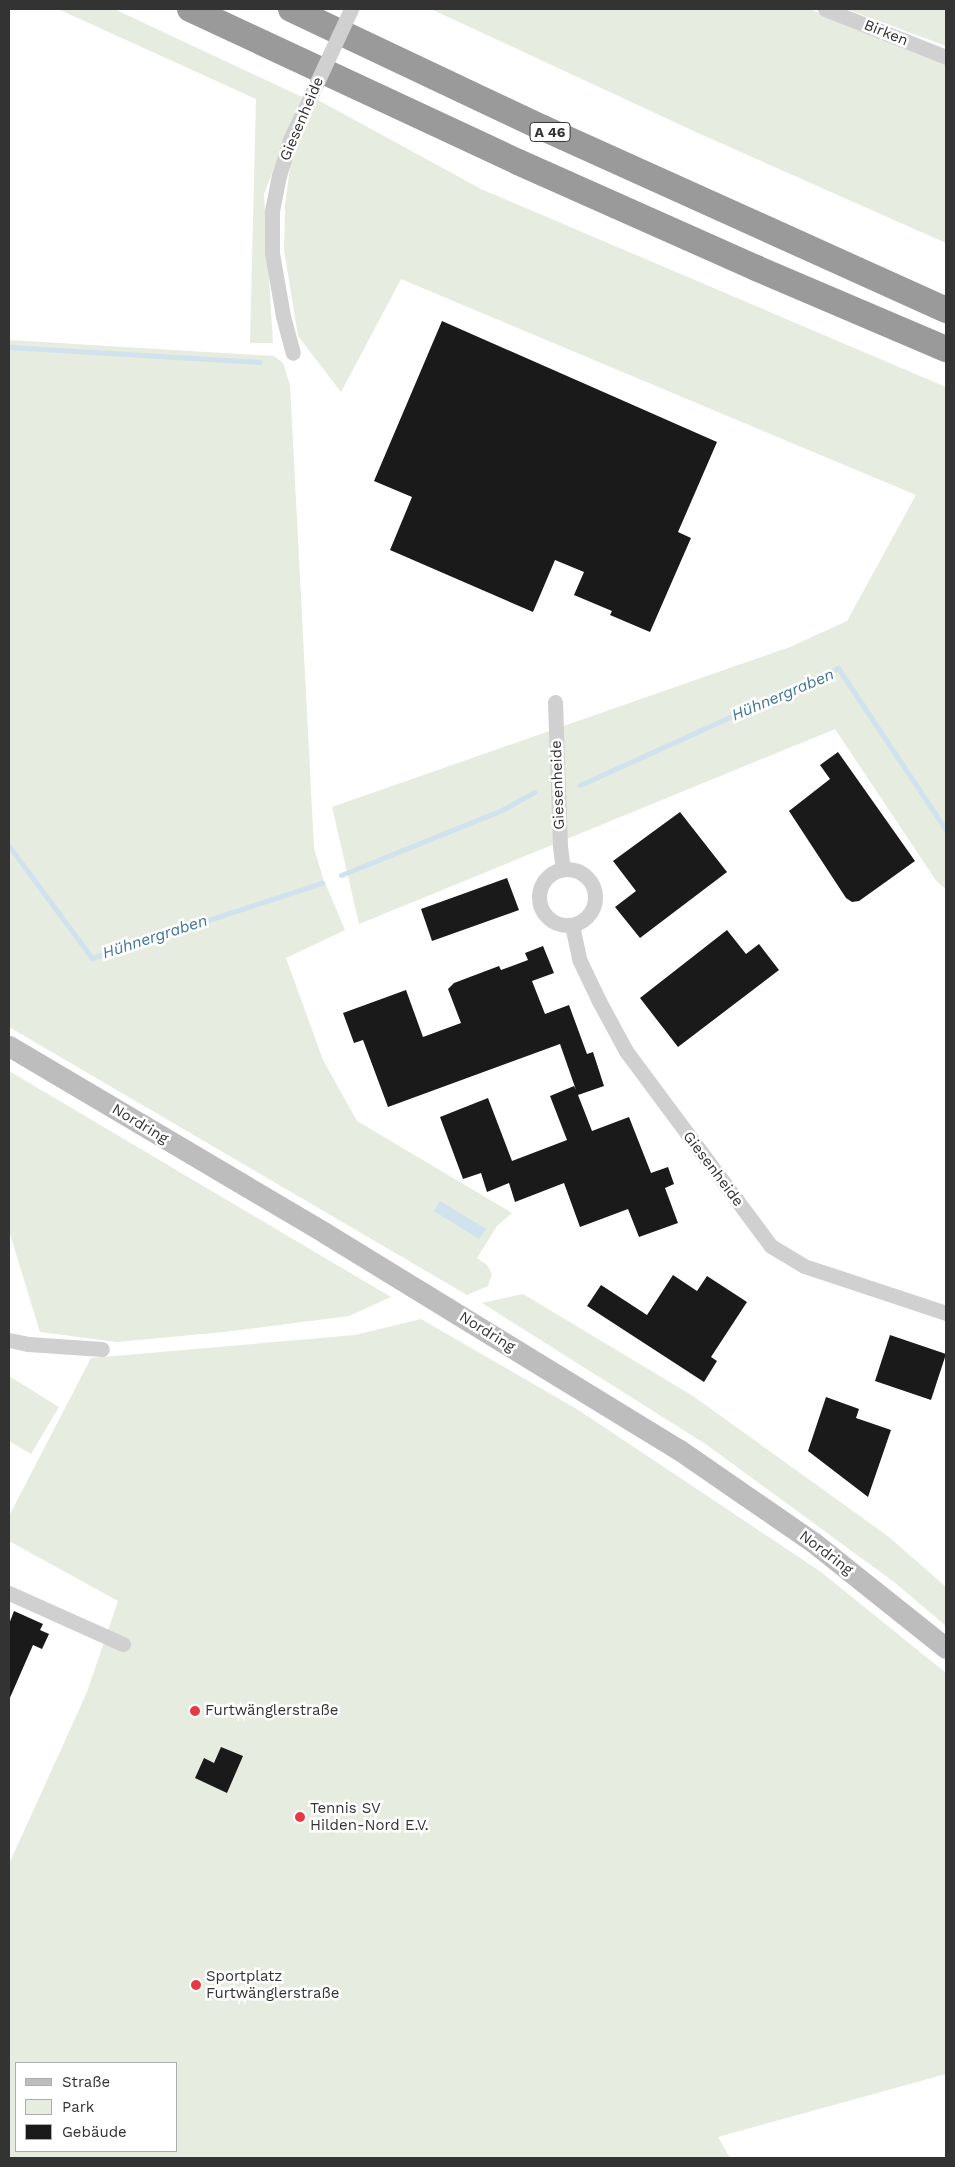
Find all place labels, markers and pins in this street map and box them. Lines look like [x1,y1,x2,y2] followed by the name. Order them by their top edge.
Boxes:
[205,1702,338,1720] place label: Furtwänglerstraße
[189,1705,201,1717] marker: Furtwänglerstraße
[310,1799,429,1834] place label: Tennis SV Hilden-Nord E.V.
[294,1811,306,1823] marker: Tennis SV Hilden-Nord E.V.
[206,1967,339,2002] place label: Sportplatz Furtwänglerstraße
[190,1979,202,1991] marker: Sportplatz Furtwänglerstraße

